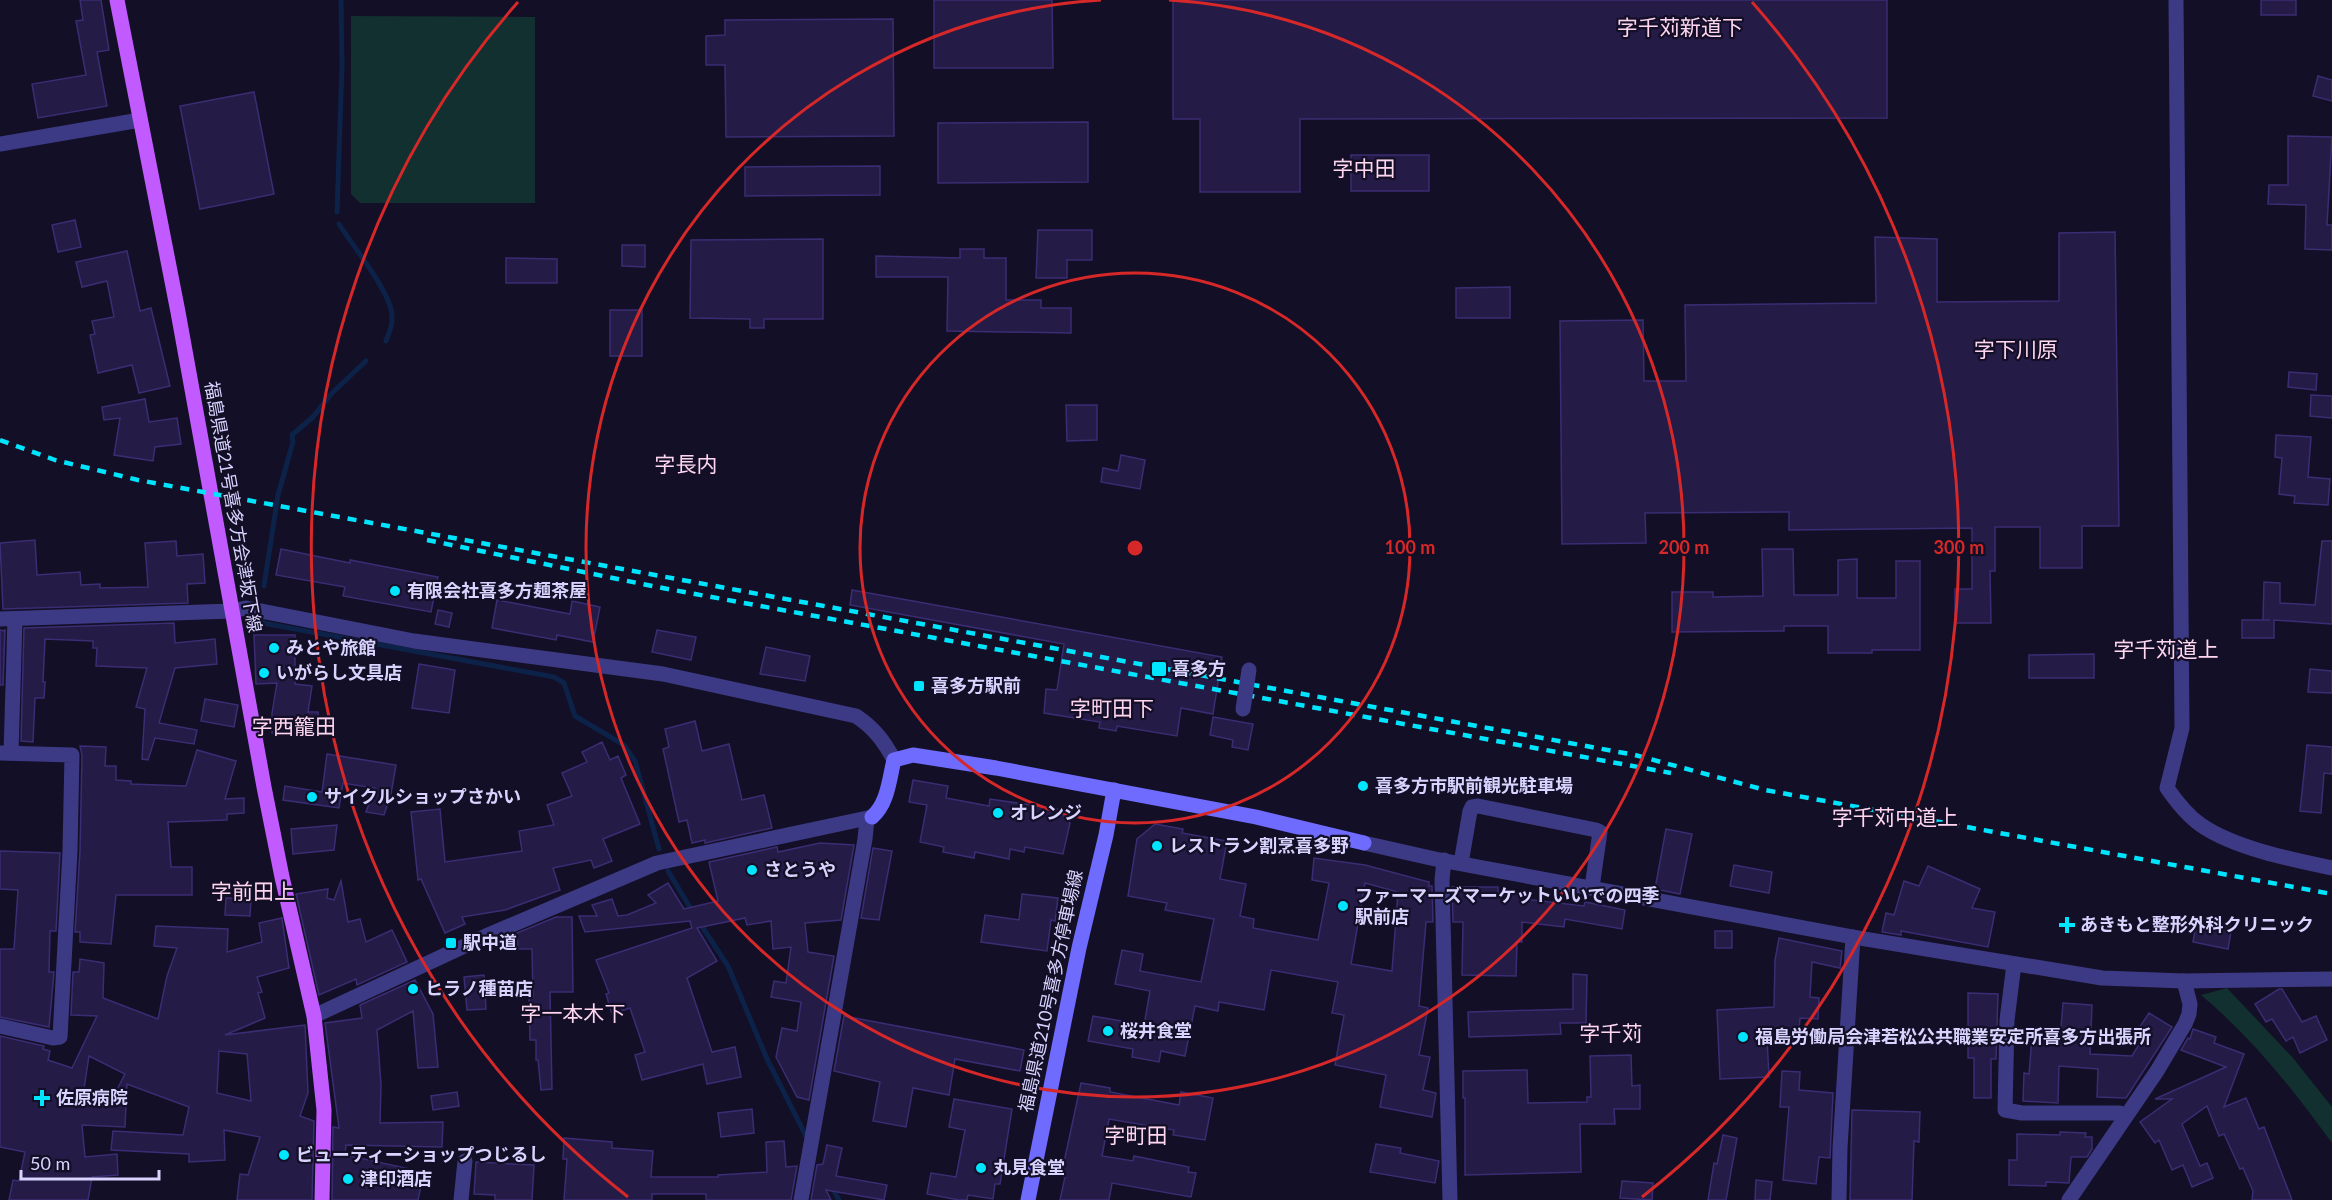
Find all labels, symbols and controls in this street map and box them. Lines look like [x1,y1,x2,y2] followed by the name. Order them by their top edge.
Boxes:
[1617,14,1743,39] district label: 字千苅新道下
[1333,155,1396,180] district label: 字中田
[1974,336,2058,361] district label: 字下川原
[201,379,267,634] street label: 福島県道21号喜多方会津坂下線
[655,451,718,476] district label: 字長内
[1385,536,1435,558] text: 100 m
[1659,536,1709,558] text: 200 m
[1934,536,1984,558] text: 300 m
[1125,538,1145,558] centre of rings
[407,579,587,601] place label: 有限会社喜多方麺茶屋
[388,584,402,598] marker: 有限会社喜多方麺茶屋
[286,636,376,658] place label: みとや旅館
[2114,636,2219,661] district label: 字千苅道上
[267,641,281,655] marker: みとや旅館
[1172,657,1226,679] place label: 喜多方
[1150,660,1168,678] marker: 喜多方
[276,661,402,683] place label: いがらし文具店
[257,666,271,680] marker: いがらし文具店
[931,674,1021,696] place label: 喜多方駅前
[912,679,926,693] marker: 喜多方駅前
[1070,695,1154,720] district label: 字町田下
[252,713,336,738] district label: 字西籠田
[1375,774,1573,796] place label: 喜多方市駅前観光駐車場
[1356,779,1370,793] marker: 喜多方市駅前観光駐車場
[324,785,521,807] place label: サイクルショップさかい
[305,790,319,804] marker: サイクルショップさかい
[1010,801,1082,823] place label: オレンジ
[1832,804,1958,829] district label: 字千苅中道上
[991,806,1005,820] marker: オレンジ
[1169,834,1349,856] place label: レストラン割烹喜多野
[1150,839,1164,853] marker: レストラン割烹喜多野
[764,858,836,880] place label: さとうや
[745,863,759,877] marker: さとうや
[1014,868,1086,1114] street label: 福島県道210号喜多方停車場線
[211,878,295,903] district label: 字前田上
[1355,884,1660,927] place label: ファーマーズマーケットいいでの四季 駅前店
[1336,899,1350,913] marker: ファーマーズマーケットいいでの四季 駅前店
[2080,913,2314,935] place label: あきもと整形外科クリニック
[2058,916,2076,934] marker: あきもと整形外科クリニック
[463,931,517,953] place label: 駅中道
[444,936,458,950] marker: 駅中道
[425,977,533,999] place label: ヒラノ種苗店
[406,982,420,996] marker: ヒラノ種苗店
[521,1000,626,1025] district label: 字一本木下
[1120,1019,1192,1041] place label: 桜井食堂
[1580,1020,1643,1045] district label: 字千苅
[1101,1024,1115,1038] marker: 桜井食堂
[1755,1025,2151,1047] place label: 福島労働局会津若松公共職業安定所喜多方出張所
[1736,1030,1750,1044] marker: 福島労働局会津若松公共職業安定所喜多方出張所
[56,1086,128,1108] place label: 佐原病院
[33,1089,51,1107] marker: 佐原病院
[1105,1122,1168,1147] district label: 字町田
[21,1143,159,1181] scale bar
[296,1143,547,1165] place label: ビューティーショップつじるし
[277,1148,291,1162] marker: ビューティーショップつじるし
[30,1152,70,1174] text: 50 m
[993,1156,1065,1178] place label: 丸見食堂
[974,1161,988,1175] marker: 丸見食堂
[360,1167,432,1189] place label: 津印酒店
[341,1172,355,1186] marker: 津印酒店

